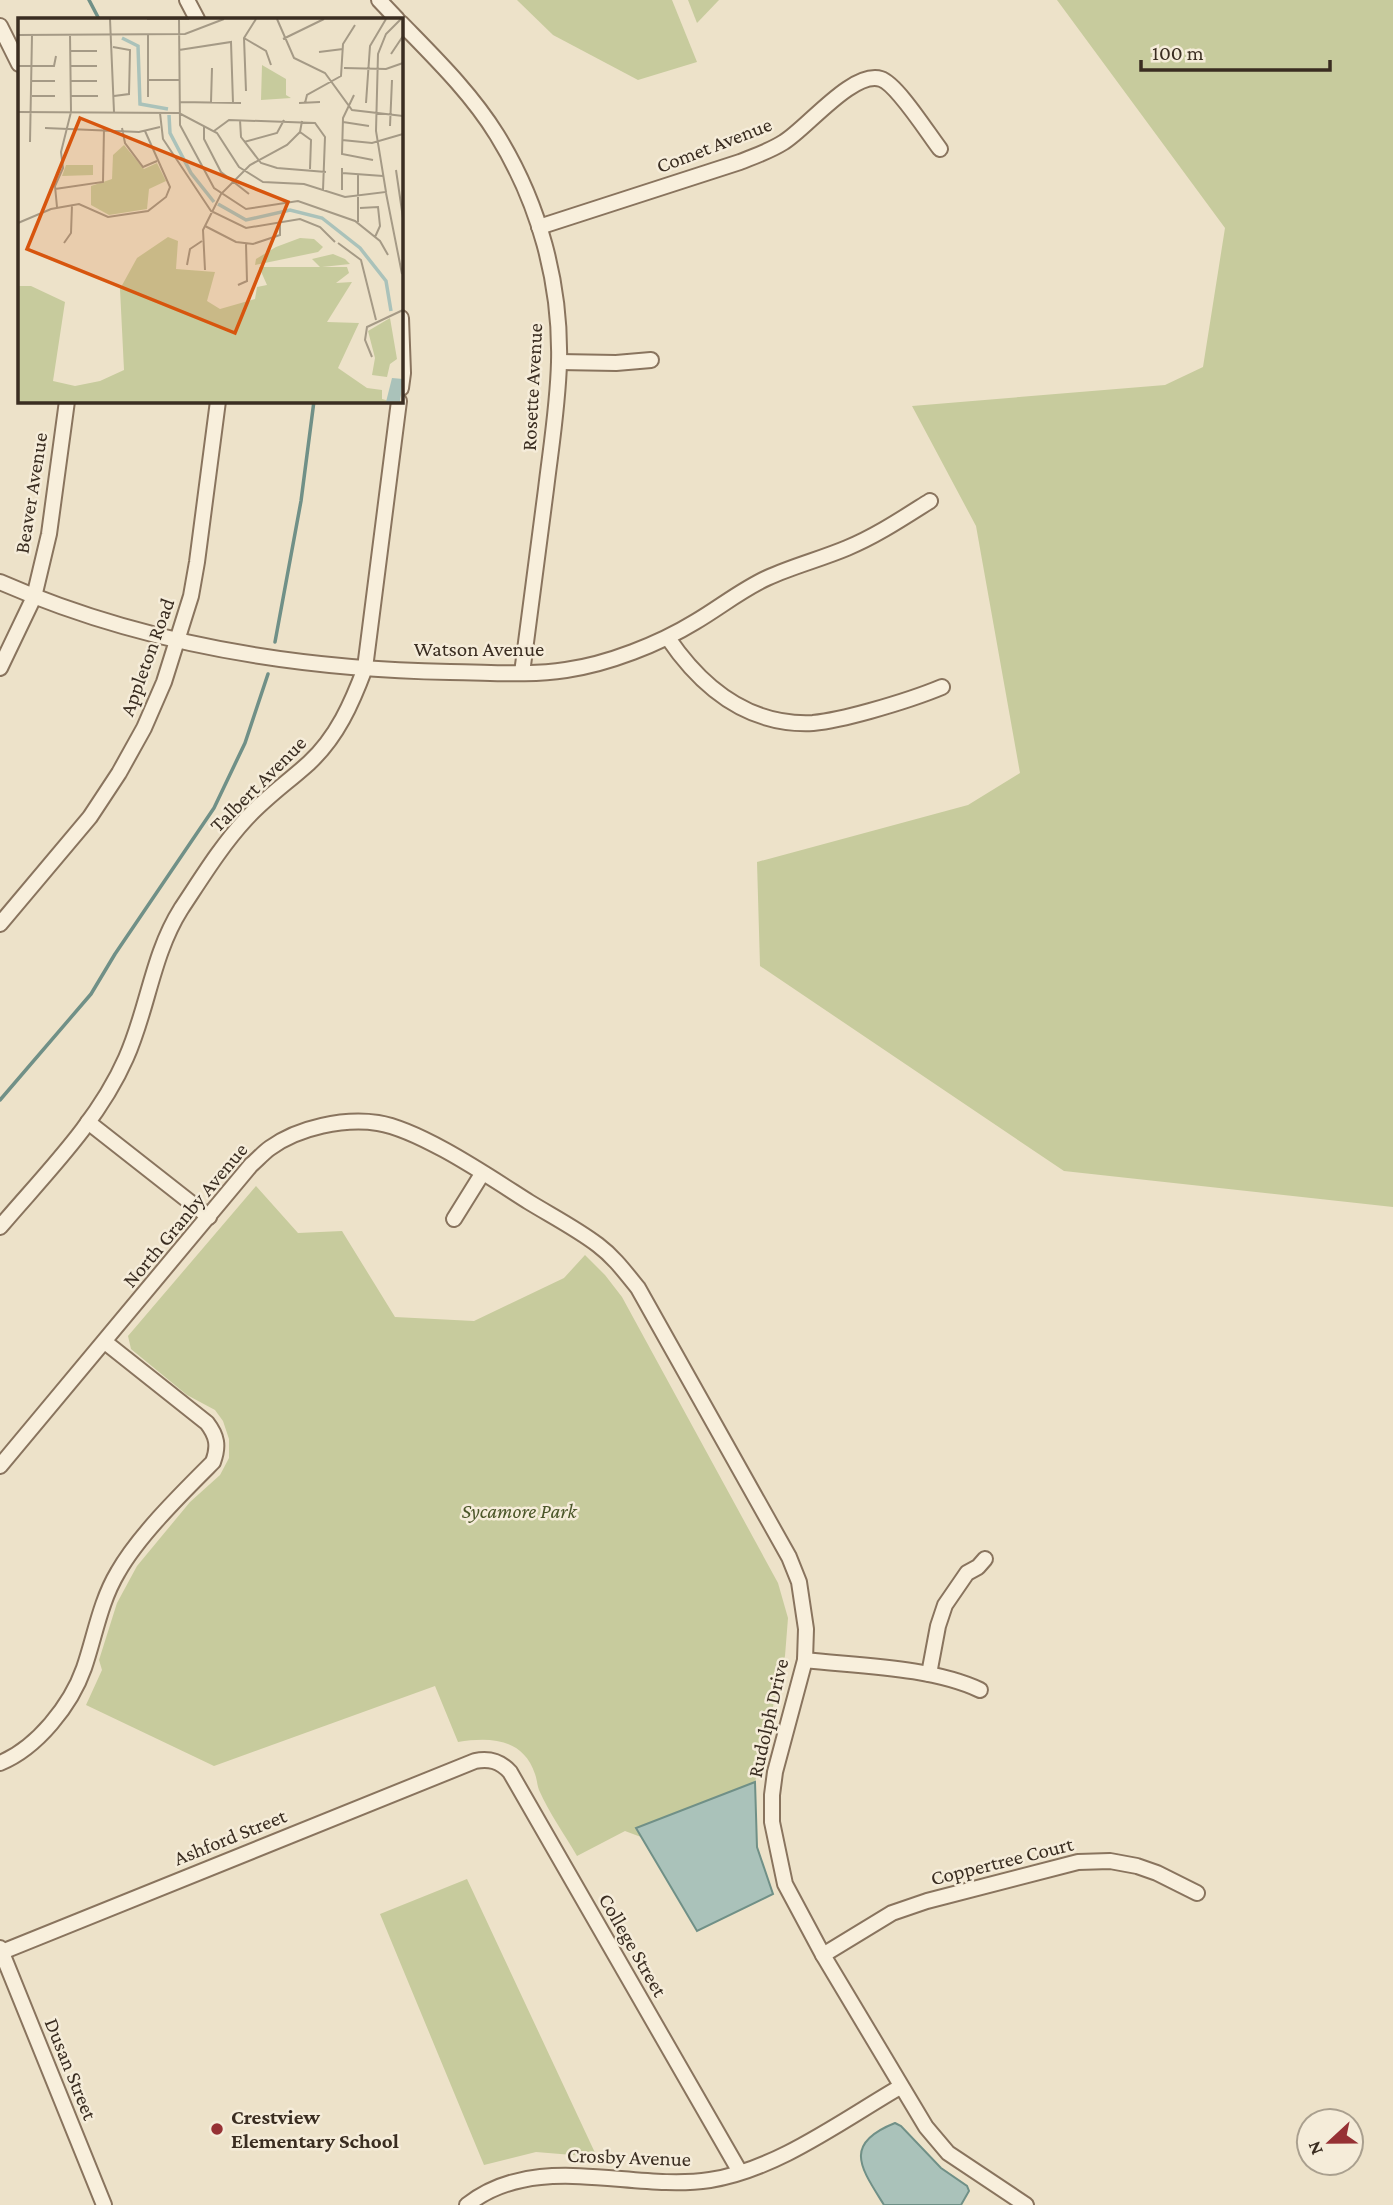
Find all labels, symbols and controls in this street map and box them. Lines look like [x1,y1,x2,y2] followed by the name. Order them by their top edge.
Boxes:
[18,18,402,402] inset map
[1141,28,1330,72] scale bar
[1152,41,1204,65] text: 100 m
[653,112,775,178] street label: Comet Avenue
[517,322,547,452] street label: Rosette Avenue
[10,431,52,555] street label: Beaver Avenue
[115,595,179,719] street label: Appleton Road
[414,637,544,661] street label: Watson Avenue
[205,731,311,837] street label: Talbert Avenue
[118,1138,252,1292] street label: North Granby Avenue
[461,1499,577,1523] park label: Sycamore Park
[743,1656,793,1780] street label: Rudolph Drive
[170,1803,291,1870] street label: Ashford Street
[928,1831,1077,1890] street label: Coppertree Court
[594,1889,673,2002] street label: College Street
[40,2015,103,2124] street label: Dusan Street
[231,2105,399,2153] place label: Crestview Elementary School
[1295,2107,1365,2177] north arrow
[209,2121,225,2137] marker: Crestview Elementary School
[1303,2138,1327,2158] text: N
[567,2143,691,2171] street label: Crosby Avenue

